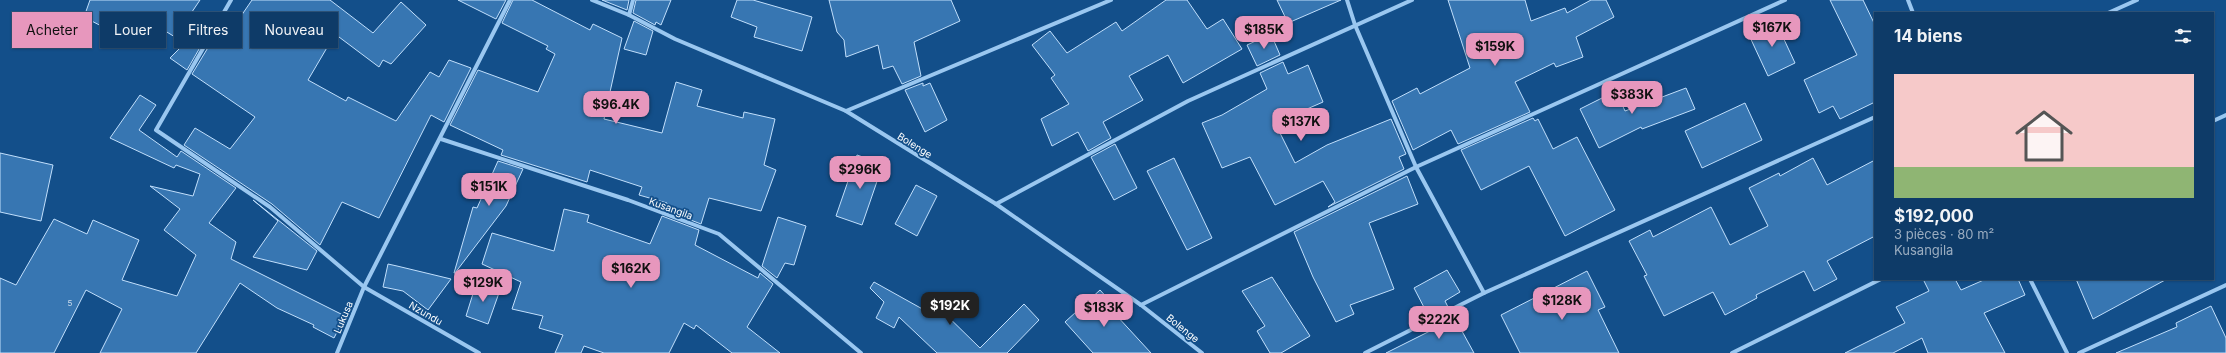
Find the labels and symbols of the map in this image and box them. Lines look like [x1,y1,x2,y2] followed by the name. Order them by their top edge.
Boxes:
[1744,14,1800,48] pin: $167K
[1236,16,1292,50] pin: $185K
[1467,33,1523,67] pin: $159K
[1604,81,1660,115] pin: $383K
[583,91,649,125] pin: $96.4K
[1273,108,1329,142] pin: $137K
[895,130,935,160] street label: Bolenge
[832,156,888,190] pin: $296K
[461,173,517,207] pin: $151K
[647,195,695,221] street label: Kusangila
[603,255,659,289] pin: $162K
[455,269,511,303] pin: $129K
[1534,287,1590,321] pin: $128K
[922,292,978,326] pin: $192K
[1076,294,1132,328] pin: $183K
[68,298,73,308] house number: 5
[331,299,355,335] street label: Lukusa
[407,299,445,327] street label: Nzundu
[1411,306,1467,340] pin: $222K
[1164,311,1202,345] street label: Bolenge

